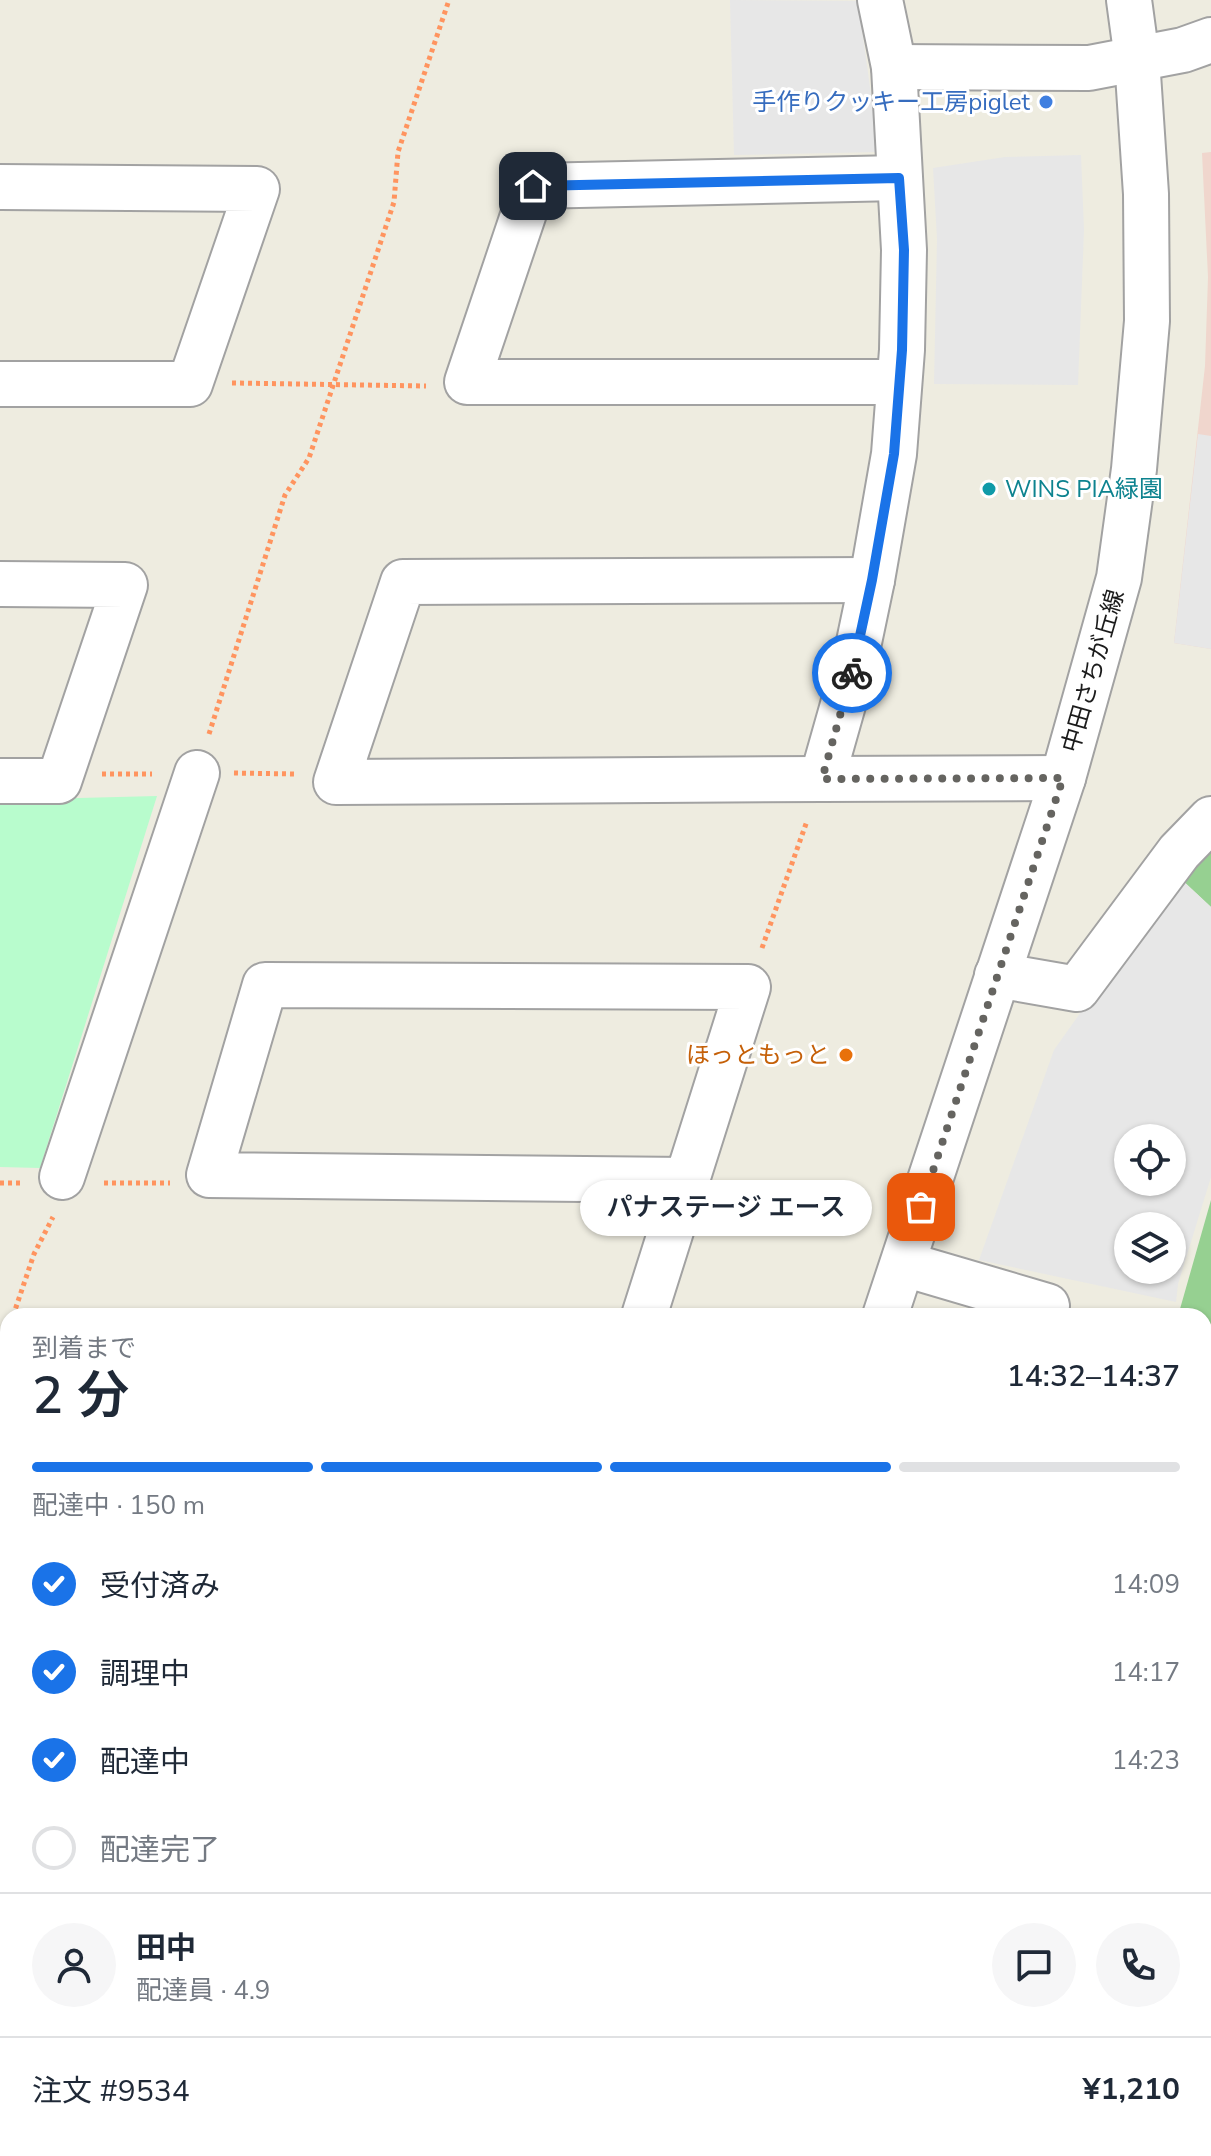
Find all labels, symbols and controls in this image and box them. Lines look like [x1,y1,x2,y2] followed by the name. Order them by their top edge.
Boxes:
[752,86,1031,118] place label: 手作りクッキー工房piglet
[1037,93,1055,111] marker: 手作りクッキー工房piglet
[499,152,567,220] pin
[511,164,555,208] icon: home
[1005,473,1163,505] place label: WINS PIA緑園
[980,480,998,498] marker: WINS PIA緑園
[1054,586,1132,756] street label: 中田さちが丘線
[812,633,892,713] courier
[830,651,874,695] icon: bike
[686,1039,830,1071] place label: ほっともっと
[837,1046,855,1064] marker: ほっともっと
[1114,1124,1186,1284] map controls
[1114,1124,1186,1196] button: locate
[887,1173,955,1241] pin
[581,1179,873,1235] callout: パナステージ エース
[899,1185,943,1229] icon: bag
[606,1190,846,1225] text: パナステージ エース
[1114,1212,1186,1284] button: layers
[32,1331,136,1366] text: 到着まで
[1007,1356,1180,1397] text: 14:32–14:37
[32,1360,129,1431] text: 2 分
[32,1488,205,1523] text: 配達中 · 150 m
[32,1562,76,1606] icon: check
[100,1566,220,1607] text: 受付済み
[1112,1567,1180,1602] text: 14:09
[32,1650,76,1694] icon: check
[100,1654,190,1695] text: 調理中
[1112,1655,1180,1690] text: 14:17
[32,1738,76,1782] icon: check
[100,1742,190,1783] text: 配達中
[1112,1743,1180,1778] text: 14:23
[100,1830,220,1871] text: 配達完了
[32,1923,116,2007] button: person
[992,1923,1076,2007] button: chat
[1096,1923,1180,2007] button: phone
[136,1928,196,1969] text: 田中
[136,1973,270,2008] text: 配達員 · 4.9
[1083,2069,1180,2110] text: ¥1,210
[32,2071,190,2112] text: 注文 #9534

